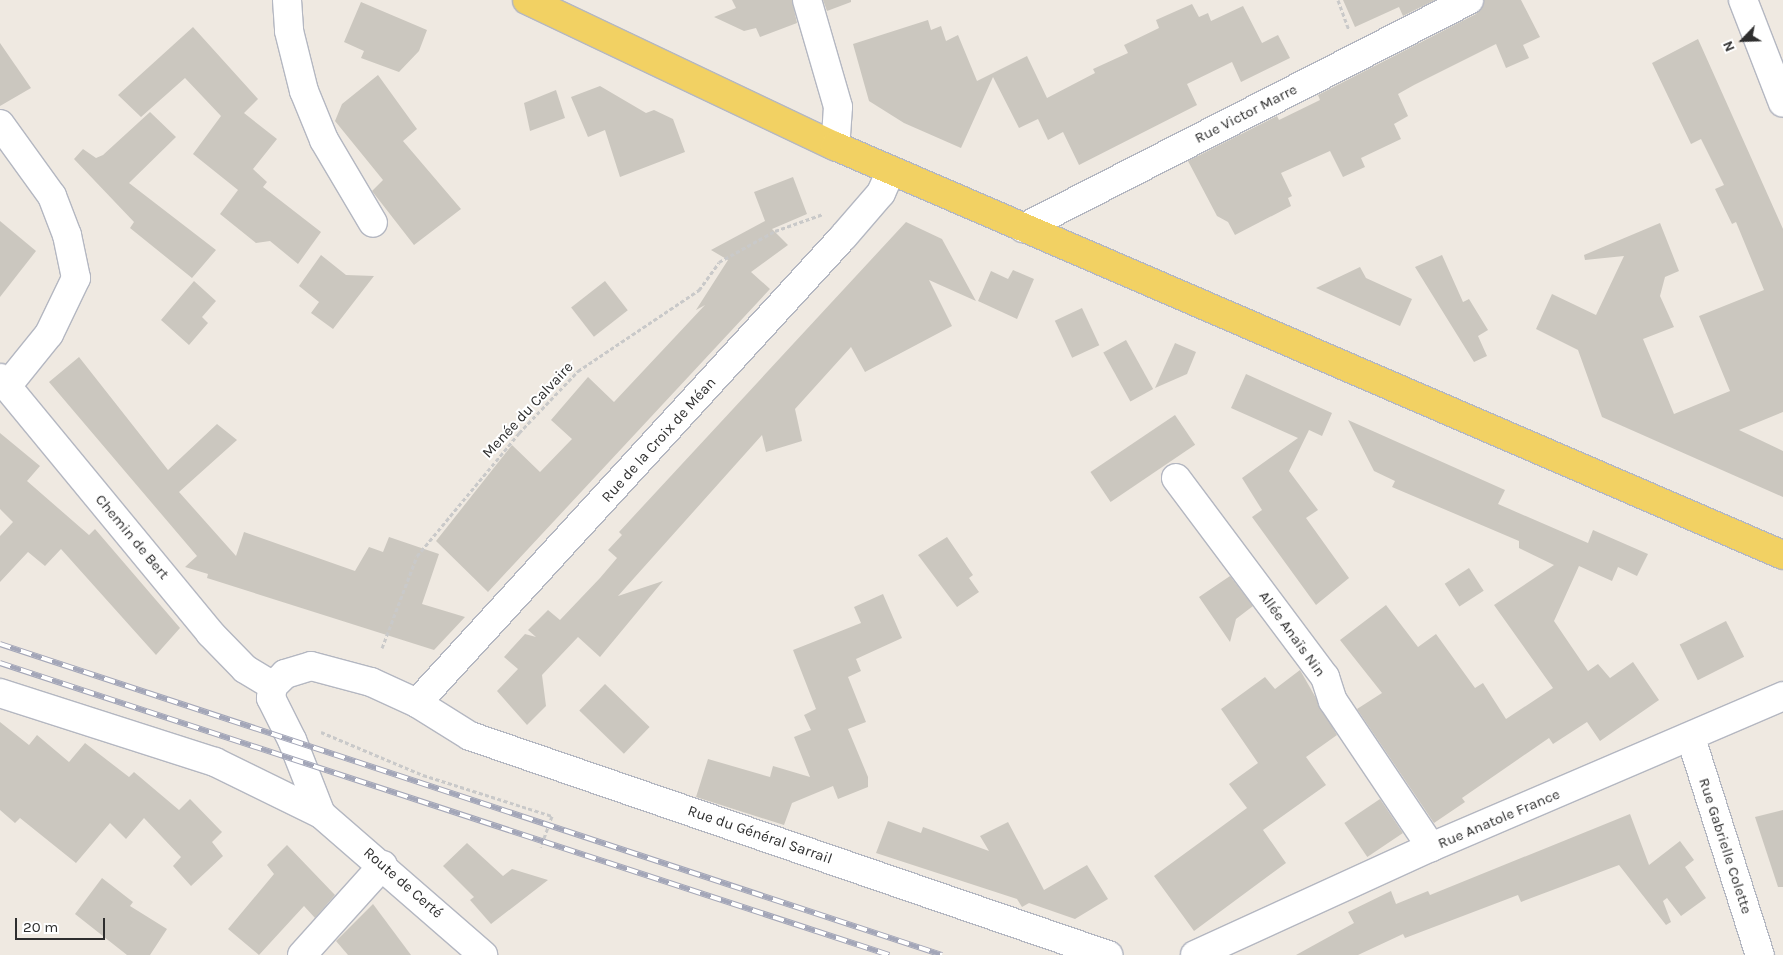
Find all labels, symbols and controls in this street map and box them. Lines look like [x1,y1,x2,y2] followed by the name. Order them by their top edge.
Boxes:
[1718,15,1768,65] north arrow
[1719,38,1739,54] text: N
[1192,80,1300,148] street label: Rue Victor Marre
[479,358,577,462] street label: Menée du Calvaire
[598,374,720,506] street label: Rue de la Croix de Méan
[91,491,173,583] street label: Chemin de Bert
[1255,588,1329,680] street label: Allée Anaïs Nin
[1695,776,1755,916] street label: Rue Gabrielle Colette
[1435,785,1563,853] street label: Rue Anatole France
[685,802,835,868] street label: Rue du Général Sarrail
[360,844,446,922] street label: Route de Certé
[18,908,108,940] scale bar
[23,918,58,936] text: 20 m

